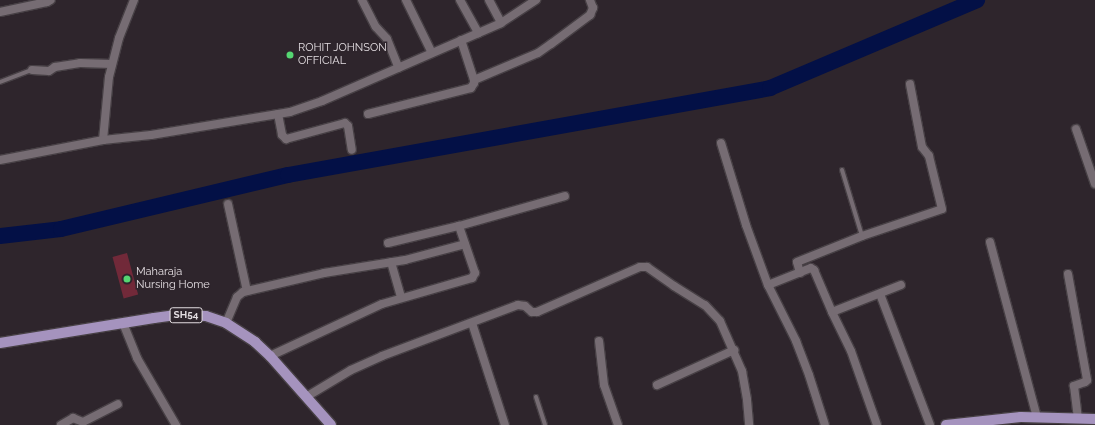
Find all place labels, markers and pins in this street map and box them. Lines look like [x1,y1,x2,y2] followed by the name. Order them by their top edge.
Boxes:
[298,42,387,68] place label: ROHIT JOHNSON OFFICIAL
[285,50,295,60] marker: ROHIT JOHNSON OFFICIAL
[136,266,210,292] place label: Maharaja Nursing Home
[121,273,133,285] marker: Maharaja Nursing Home

